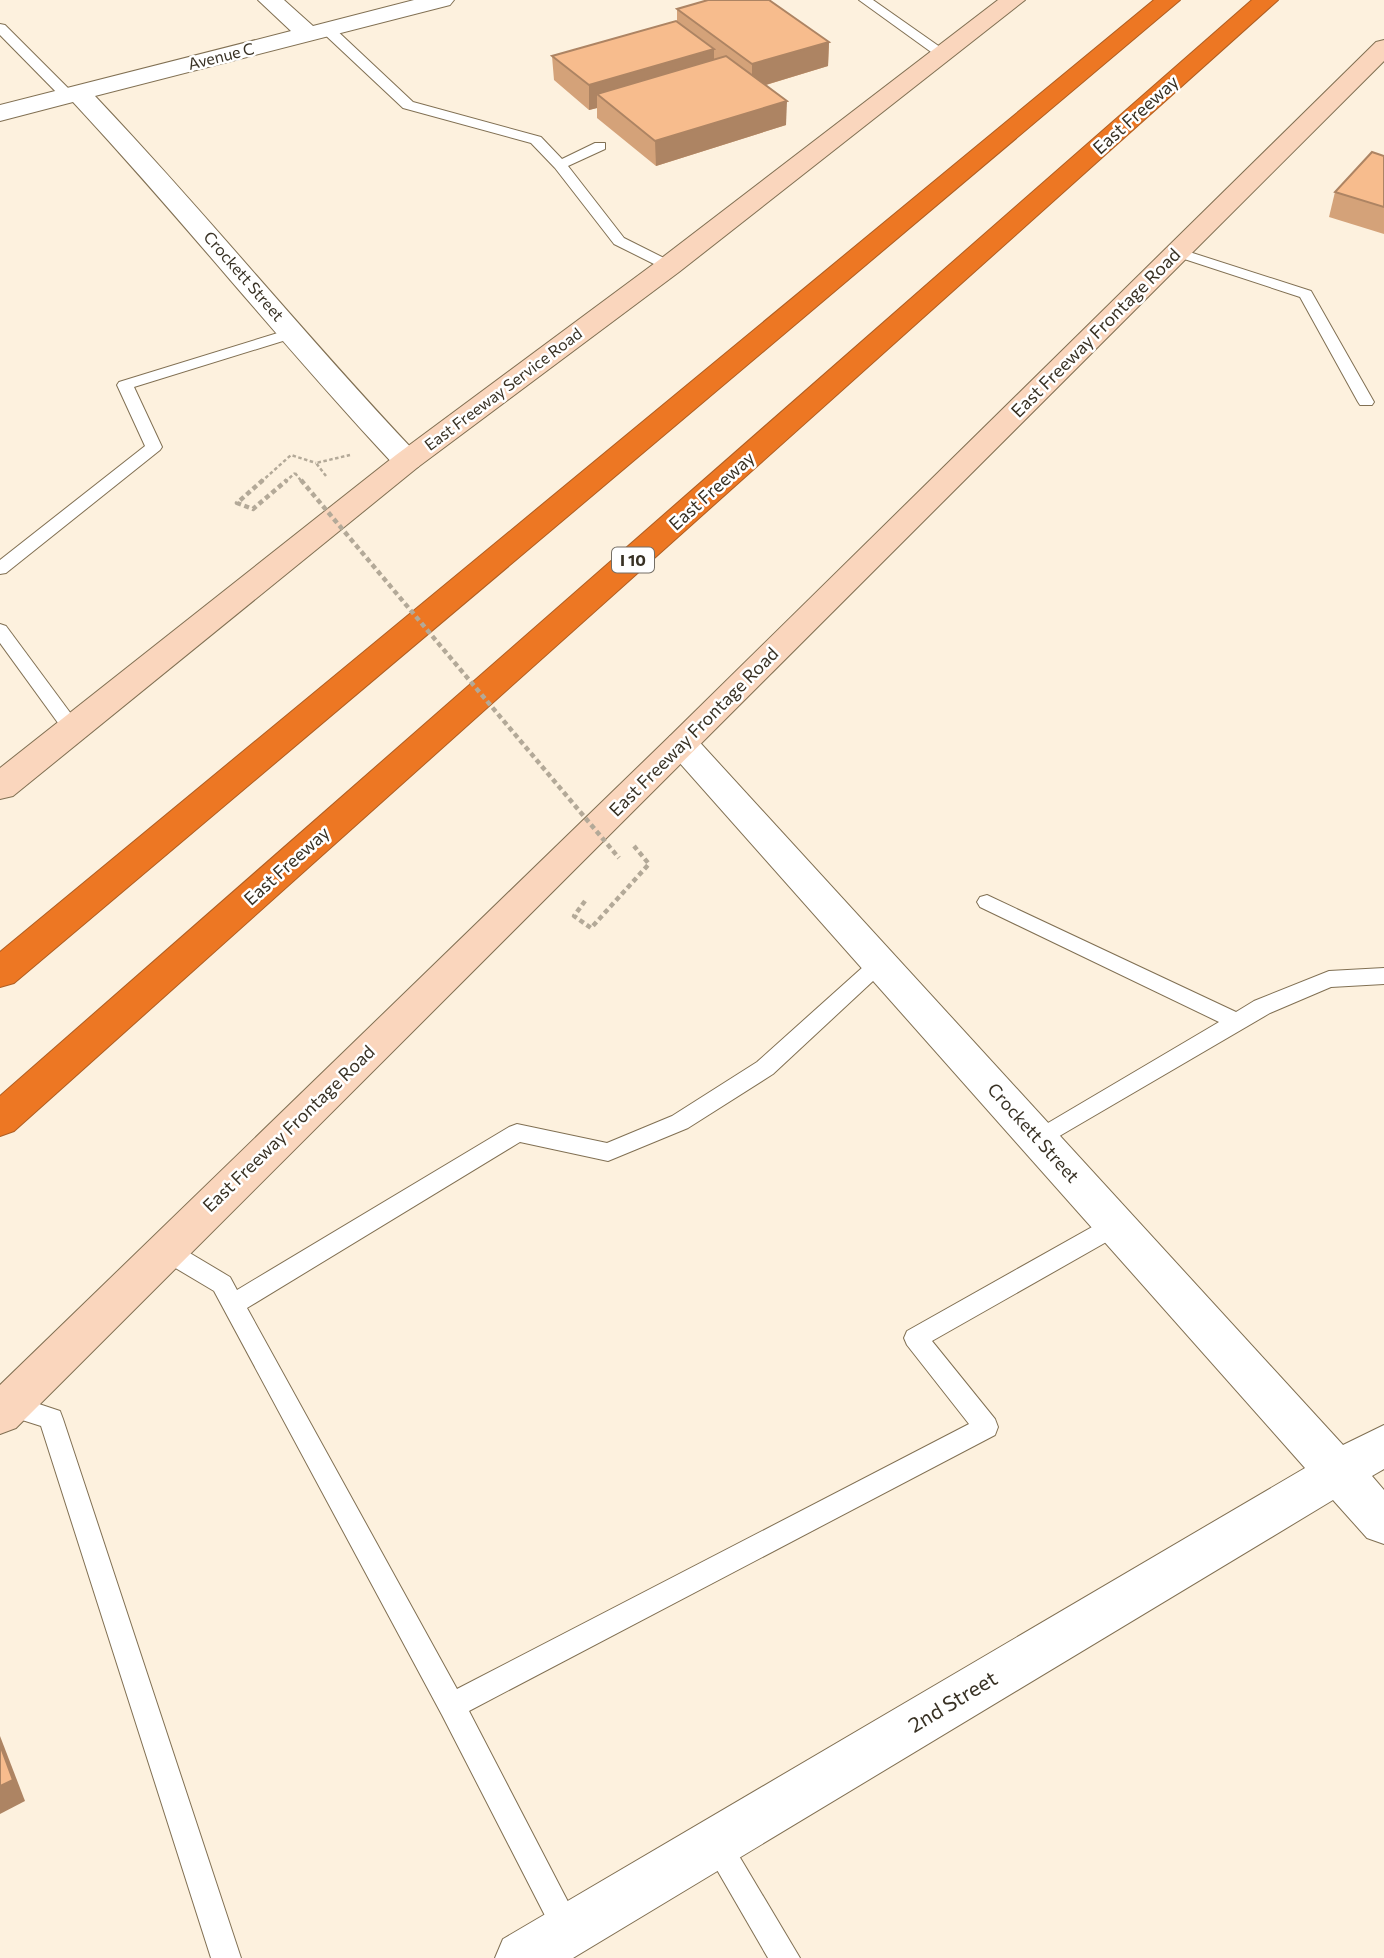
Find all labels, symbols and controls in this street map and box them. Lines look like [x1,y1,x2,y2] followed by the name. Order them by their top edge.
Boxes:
[186,38,256,73] street label: Avenue C
[1088,70,1183,158] street label: East Freeway
[200,227,289,325] street label: Crockett Street
[1006,243,1185,422] street label: East Freeway Frontage Road
[420,323,585,454] street label: East Freeway Service Road
[664,446,759,534] street label: East Freeway
[612,548,654,572] road number: I 10
[604,642,783,821] street label: East Freeway Frontage Road
[239,821,334,909] street label: East Freeway
[198,1040,379,1216] street label: East Freeway Frontage Road
[983,1078,1084,1187] street label: Crockett Street
[903,1664,1001,1737] street label: 2nd Street

